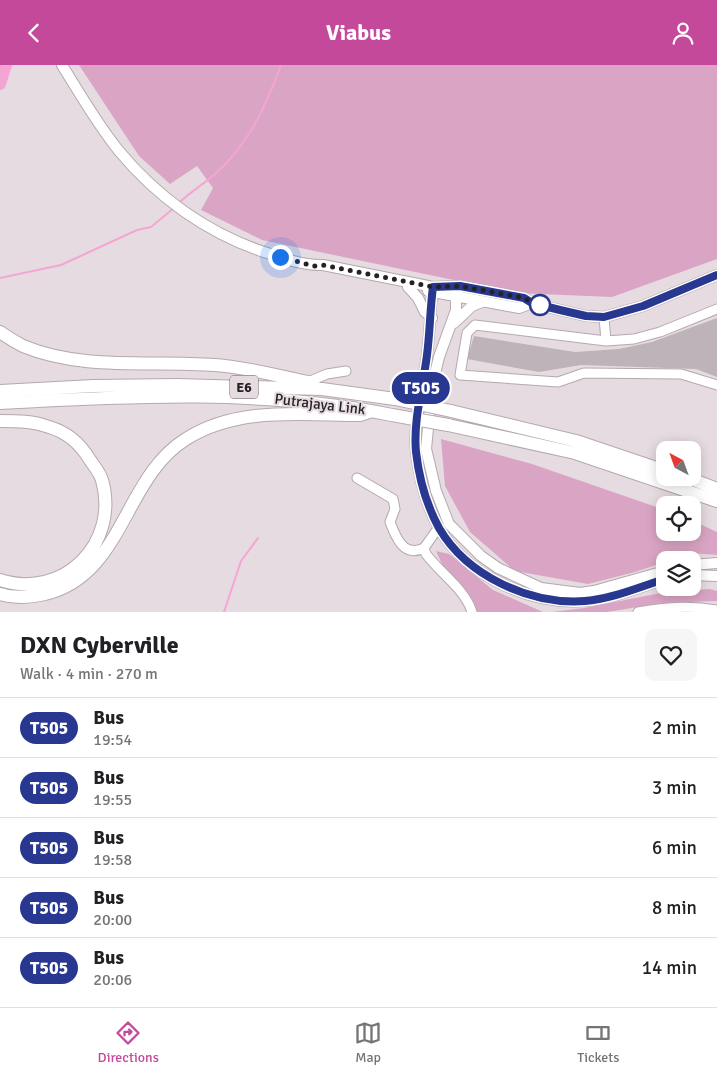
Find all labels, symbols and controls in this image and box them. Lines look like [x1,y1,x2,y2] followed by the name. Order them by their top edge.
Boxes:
[20,19,48,47] icon: back
[326,19,391,46] text: Viabus
[669,19,697,47] icon: person
[268,245,293,270] your location
[529,294,551,316] unlabelled marker
[386,372,456,404] line badge: T505
[230,376,258,399] road number: E6
[402,377,440,399] text: T505
[274,389,367,419] street label: Putrajaya Link
[656,441,701,486] north arrow
[656,441,701,596] map controls
[656,496,701,541] button: locate
[656,551,701,596] button: layers
[645,629,697,681] button: heart
[20,630,179,660] text: DXN Cyberville
[20,664,158,684] text: Walk · 4 min · 270 m
[93,706,124,730] text: Bus
[652,716,697,740] text: 2 min
[30,717,68,739] text: T505
[93,730,132,750] text: 19:54
[93,766,124,790] text: Bus
[652,776,697,800] text: 3 min
[30,777,68,799] text: T505
[93,790,132,810] text: 19:55
[93,826,124,850] text: Bus
[652,836,697,860] text: 6 min
[30,837,68,859] text: T505
[93,850,132,870] text: 19:58
[93,886,124,910] text: Bus
[652,896,697,920] text: 8 min
[30,897,68,919] text: T505
[93,910,132,930] text: 20:00
[93,946,124,970] text: Bus
[642,956,697,980] text: 14 min
[30,957,68,979] text: T505
[93,970,132,990] text: 20:06
[98,1019,159,1066] tab: Directions
[354,1019,382,1066] tab: Map
[577,1019,619,1066] tab: Tickets

